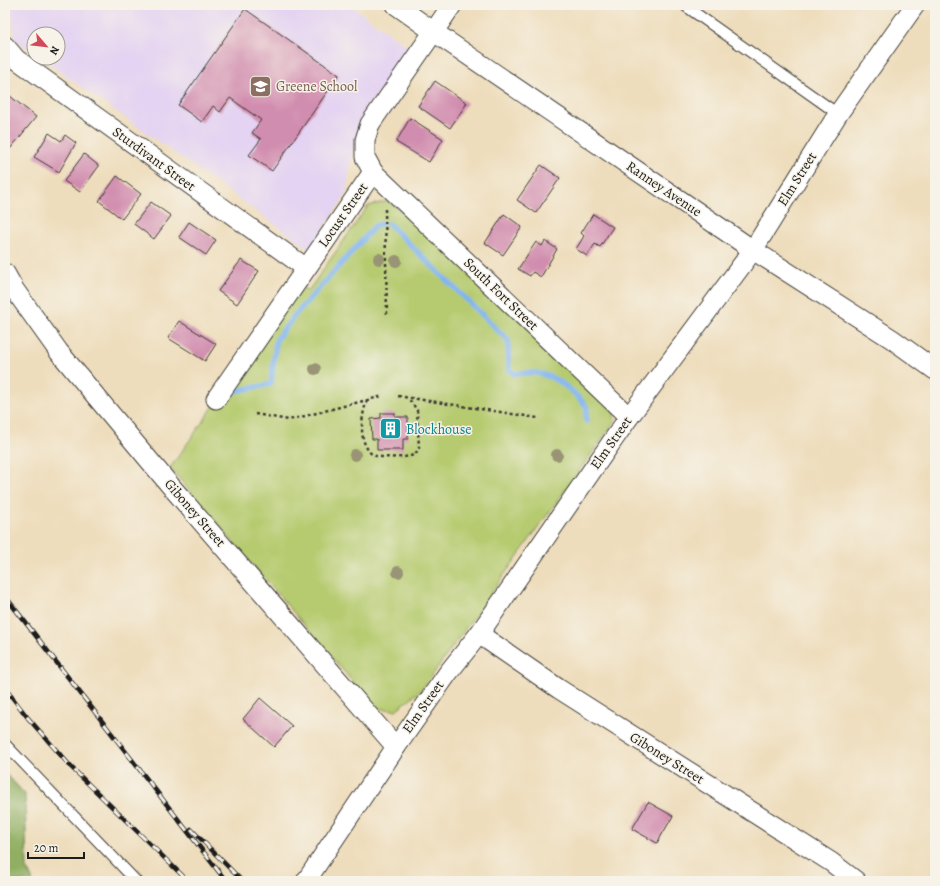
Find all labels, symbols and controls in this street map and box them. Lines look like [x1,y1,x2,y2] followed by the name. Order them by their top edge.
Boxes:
[26,26,66,66] north arrow
[46,43,63,58] text: N
[248,73,274,99] school or university icon: Greene School
[276,77,358,96] place label: Greene School
[109,122,200,196] street label: Sturdivant Street
[773,148,821,210] street label: Elm Street
[623,157,705,221] street label: Ranney Avenue
[314,179,373,251] street label: Locust Street
[459,253,543,335] street label: South Fort Street
[586,412,636,473] street label: Elm Street
[377,416,403,442] building icon: Blockhouse
[406,420,472,439] place label: Blockhouse
[160,475,230,551] street label: Giboney Street
[398,676,448,737] street label: Elm Street
[626,728,708,789] street label: Giboney Street
[28,834,84,860] scale bar
[34,840,58,856] text: 20 m

